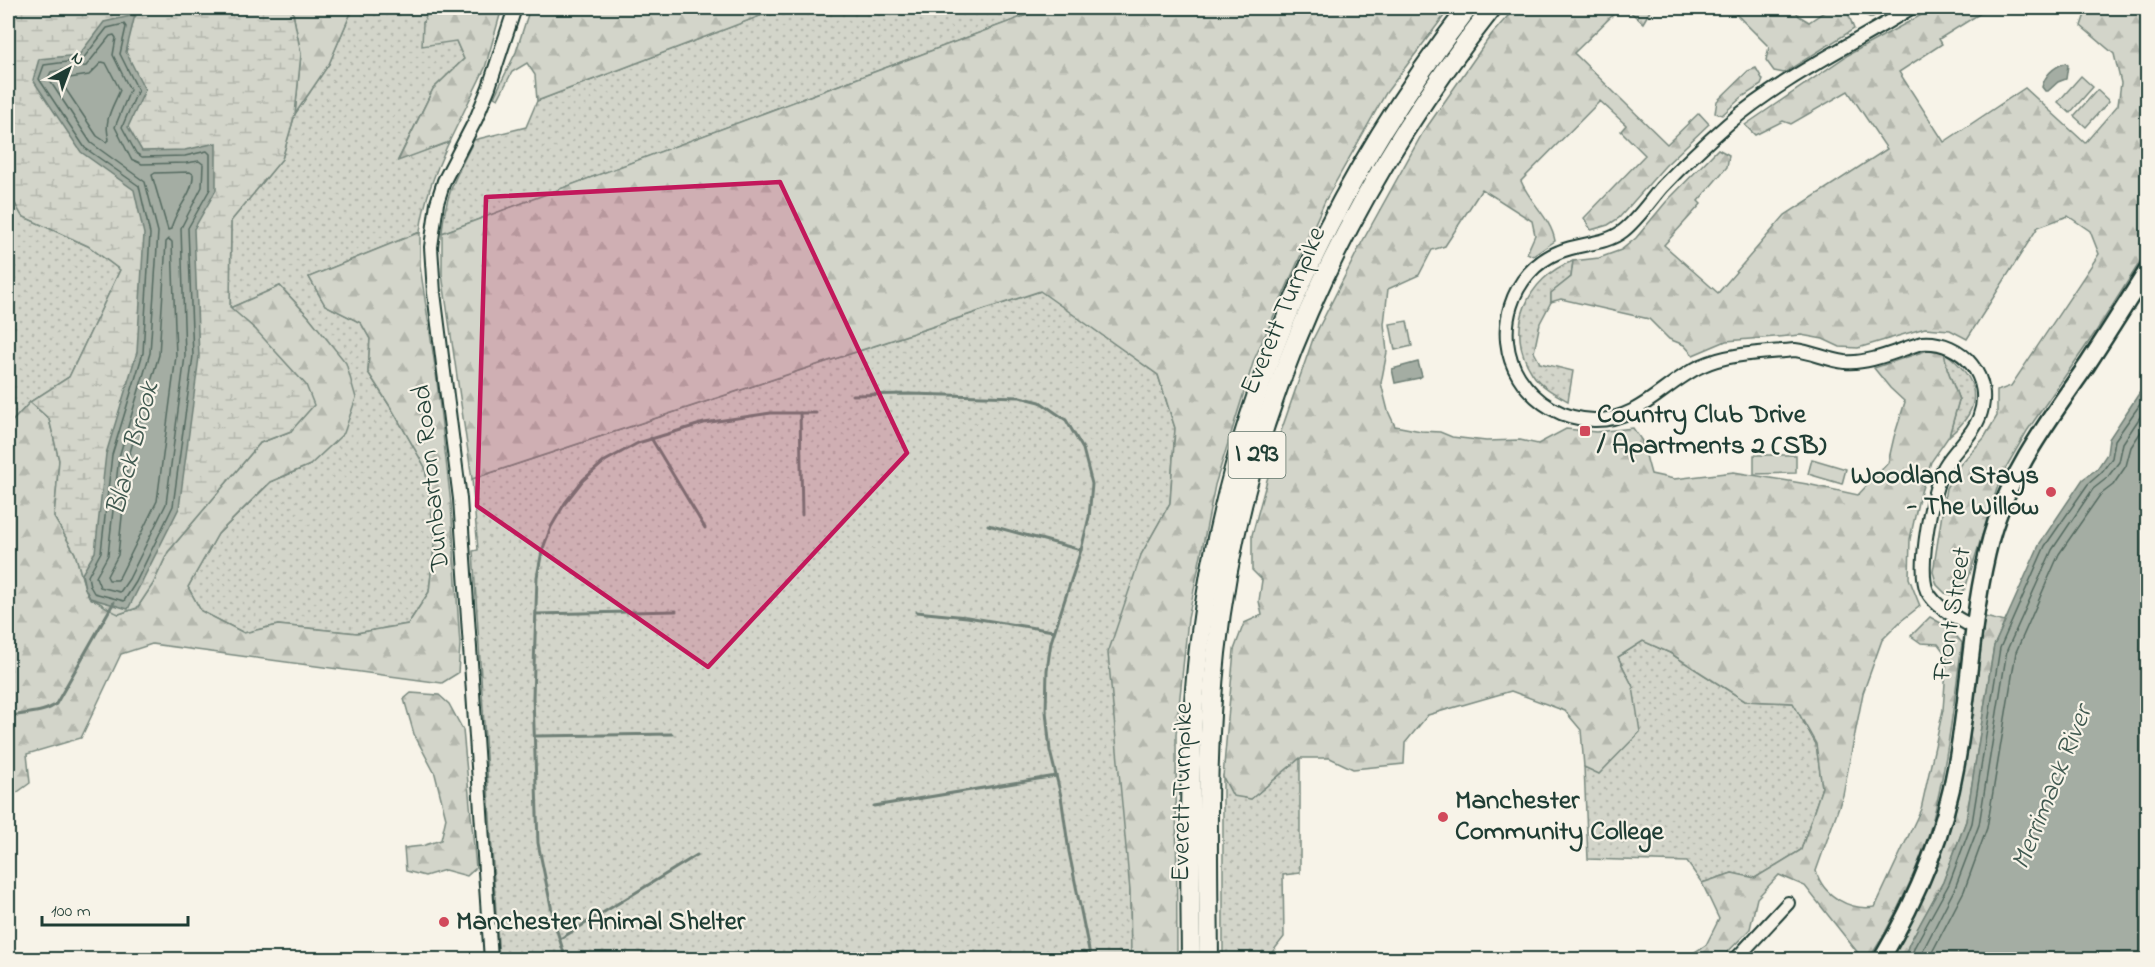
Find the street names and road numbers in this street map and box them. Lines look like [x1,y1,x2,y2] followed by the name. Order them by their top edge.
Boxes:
[1231,220,1337,401] street label: Everett Turnpike
[403,383,461,574] street label: Dunbarton Road
[1228,432,1286,478] road number: I 293
[1923,544,1983,685] street label: Front Street
[1162,701,1204,882] street label: Everett Turnpike

